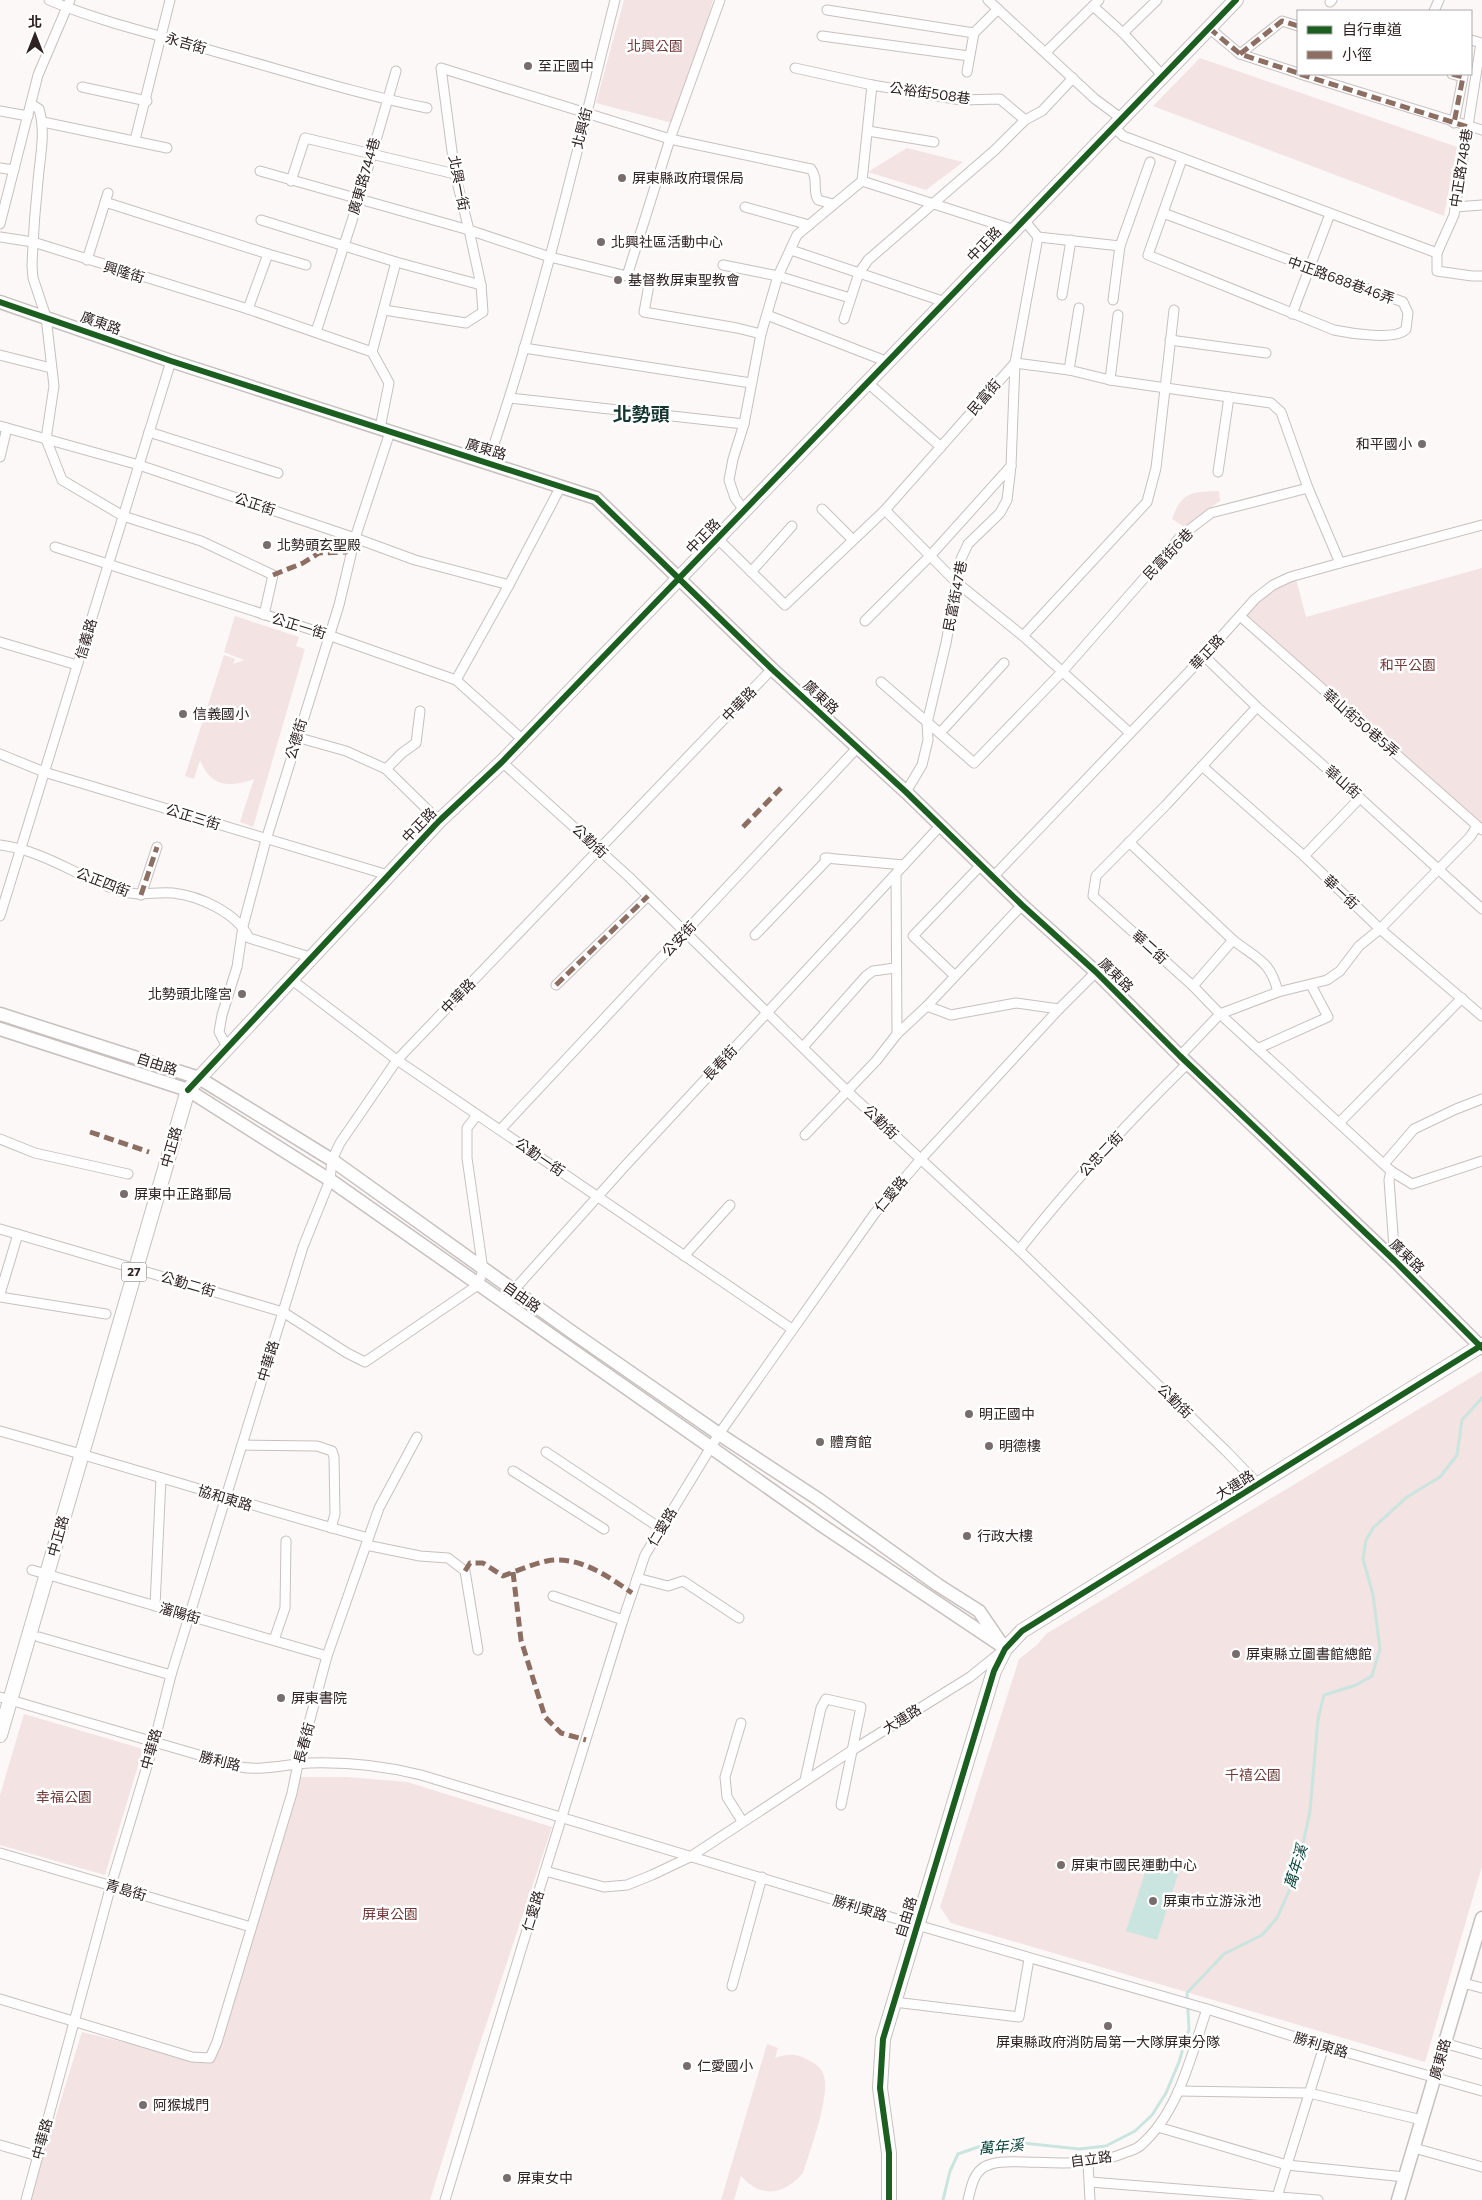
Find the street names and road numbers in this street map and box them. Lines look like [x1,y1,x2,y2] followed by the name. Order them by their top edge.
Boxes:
[164,29,209,56] street label: 永吉街
[888,78,972,107] street label: 公裕街508巷
[568,105,595,150] street label: 北興街
[1446,127,1475,208] street label: 中正路748巷
[344,135,383,216] street label: 廣東路744巷
[446,154,473,212] street label: 北興一街
[963,223,1004,265] street label: 中正路
[1285,252,1397,307] street label: 中正路688巷46弄
[102,257,147,286] street label: 興隆街
[79,307,124,338] street label: 廣東路
[963,375,1004,418] street label: 民富街
[464,434,509,463] street label: 廣東路
[233,489,278,518] street label: 公正街
[682,515,723,557] street label: 中正路
[1139,525,1196,583] street label: 民富街6巷
[939,559,970,633] street label: 民富街47巷
[270,609,328,642] street label: 公正一街
[71,616,100,661] street label: 信義路
[1186,631,1227,673] street label: 華正路
[800,676,842,717] street label: 廣東路
[718,683,759,725] street label: 中華路
[1320,685,1403,760] street label: 華山街50巷5弄
[281,716,310,761] street label: 公德街
[1322,761,1365,802] street label: 華山街
[164,800,222,833] street label: 公正三街
[398,804,439,846] street label: 中正路
[569,820,611,861] street label: 公勤街
[74,864,132,900] street label: 公正四街
[1320,871,1362,912] street label: 華一街
[658,918,699,960] street label: 公安街
[1129,926,1172,967] street label: 華二街
[1095,954,1137,996] street label: 廣東路
[437,975,478,1017] street label: 中華路
[699,1042,740,1084] street label: 長春街
[135,1049,180,1078] street label: 自由路
[860,1101,902,1142] street label: 公勤街
[157,1124,184,1169] street label: 中正路
[1075,1128,1126,1180] street label: 公忠二街
[512,1134,568,1179] street label: 公勤一街
[871,1172,911,1215] street label: 仁愛路
[1386,1235,1428,1276] street label: 廣東路
[122,1262,146,1282] road number: 27
[159,1268,217,1299] street label: 公勤二街
[500,1278,544,1316] street label: 自由路
[253,1338,282,1383] street label: 中華路
[1154,1380,1196,1421] street label: 公勤街
[1212,1466,1257,1503] street label: 大連路
[196,1481,254,1514] street label: 協和東路
[643,1504,680,1549] street label: 仁愛路
[44,1513,71,1558] street label: 中正路
[158,1599,203,1626] street label: 瀋陽街
[879,1700,924,1737] street label: 大連路
[290,1720,317,1765] street label: 長春街
[137,1726,164,1771] street label: 中華路
[198,1747,243,1774] street label: 勝利路
[104,1876,149,1903] street label: 青島街
[518,1888,547,1933] street label: 仁愛路
[831,1891,889,1924] street label: 勝利東路
[891,1894,920,1939] street label: 自由路
[1292,2028,1350,2061] street label: 勝利東路
[1426,2036,1453,2081] street label: 廣東路
[28,2116,55,2161] street label: 中華路
[1069,2147,1113,2170] street label: 自立路

